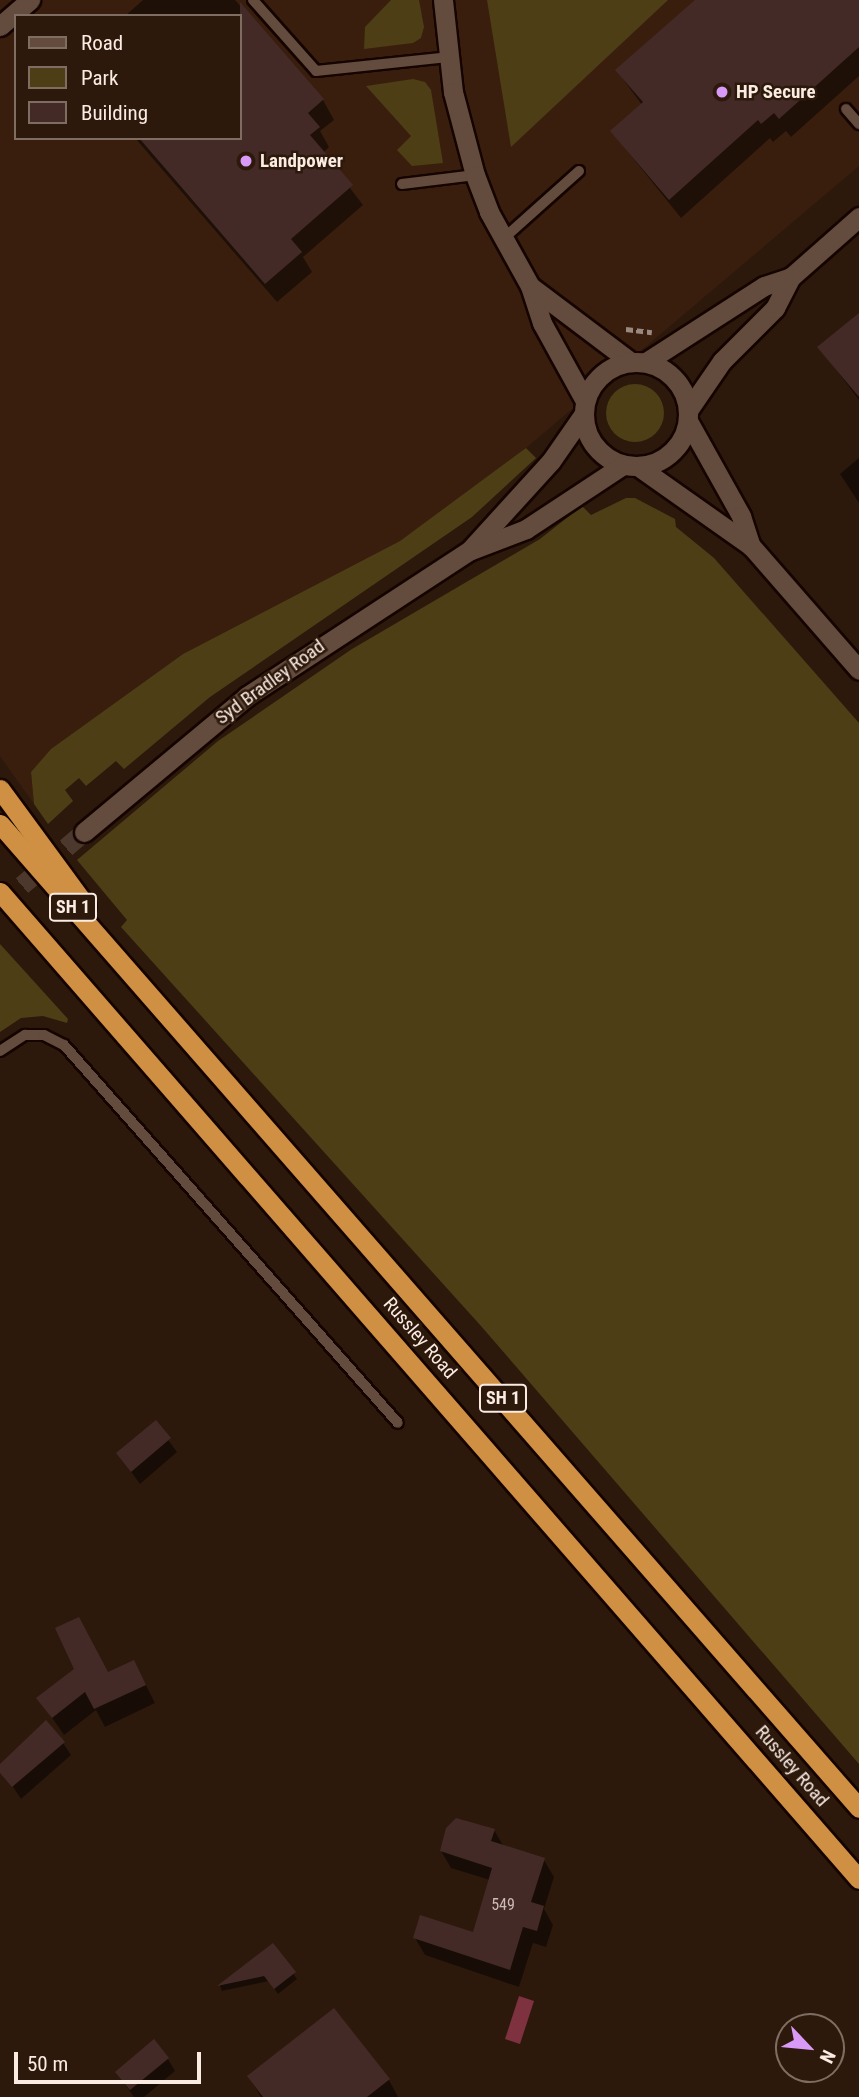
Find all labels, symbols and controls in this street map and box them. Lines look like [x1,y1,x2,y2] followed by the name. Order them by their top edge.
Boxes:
[14,14,242,140] legend
[81,31,123,55] text: Road
[81,66,118,90] text: Park
[736,81,815,103] place label: HP Secure
[714,84,730,100] marker: HP Secure
[81,101,148,125] text: Building
[260,150,343,172] place label: Landpower
[238,153,254,169] marker: Landpower
[211,635,329,729] street label: Syd Bradley Road
[48,893,98,922] road number: SH 1
[379,1293,461,1383] street label: Russley Road
[478,1384,528,1413] road number: SH 1
[751,1721,833,1811] street label: Russley Road
[491,1895,515,1915] house number: 549
[775,2013,845,2083] north arrow
[18,2038,205,2082] scale bar
[815,2046,840,2067] text: N
[27,2052,68,2076] text: 50 m

